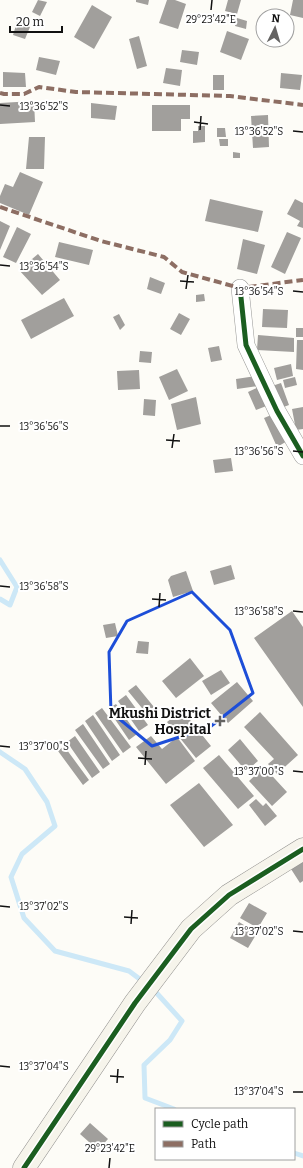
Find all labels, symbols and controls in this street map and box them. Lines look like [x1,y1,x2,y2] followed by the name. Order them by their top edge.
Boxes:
[10,8,62,34] scale bar
[255,8,295,48] north arrow
[271,12,281,25] text: N
[186,14,236,26] text: 29°23'42"E
[16,15,45,29] text: 20 m
[20,101,68,113] text: 13°36'52"S
[235,126,283,138] text: 13°36'52"S
[19,261,69,273] text: 13°36'54"S
[234,286,284,298] text: 13°36'54"S
[19,421,69,433] text: 13°36'56"S
[234,446,284,458] text: 13°36'56"S
[19,581,69,593] text: 13°36'58"S
[234,606,284,618] text: 13°36'58"S
[109,705,212,738] place label: Mkushi District Hospital
[214,715,226,727] marker: Mkushi District Hospital
[19,741,69,753] text: 13°37'00"S
[234,766,284,778] text: 13°37'00"S
[20,901,68,913] text: 13°37'02"S
[235,926,283,938] text: 13°37'02"S
[19,1061,69,1073] text: 13°37'04"S
[234,1086,284,1098] text: 13°37'04"S
[155,1108,295,1160] legend
[191,1117,249,1131] text: Cycle path
[191,1137,217,1151] text: Path
[85,1143,135,1155] text: 29°23'42"E

